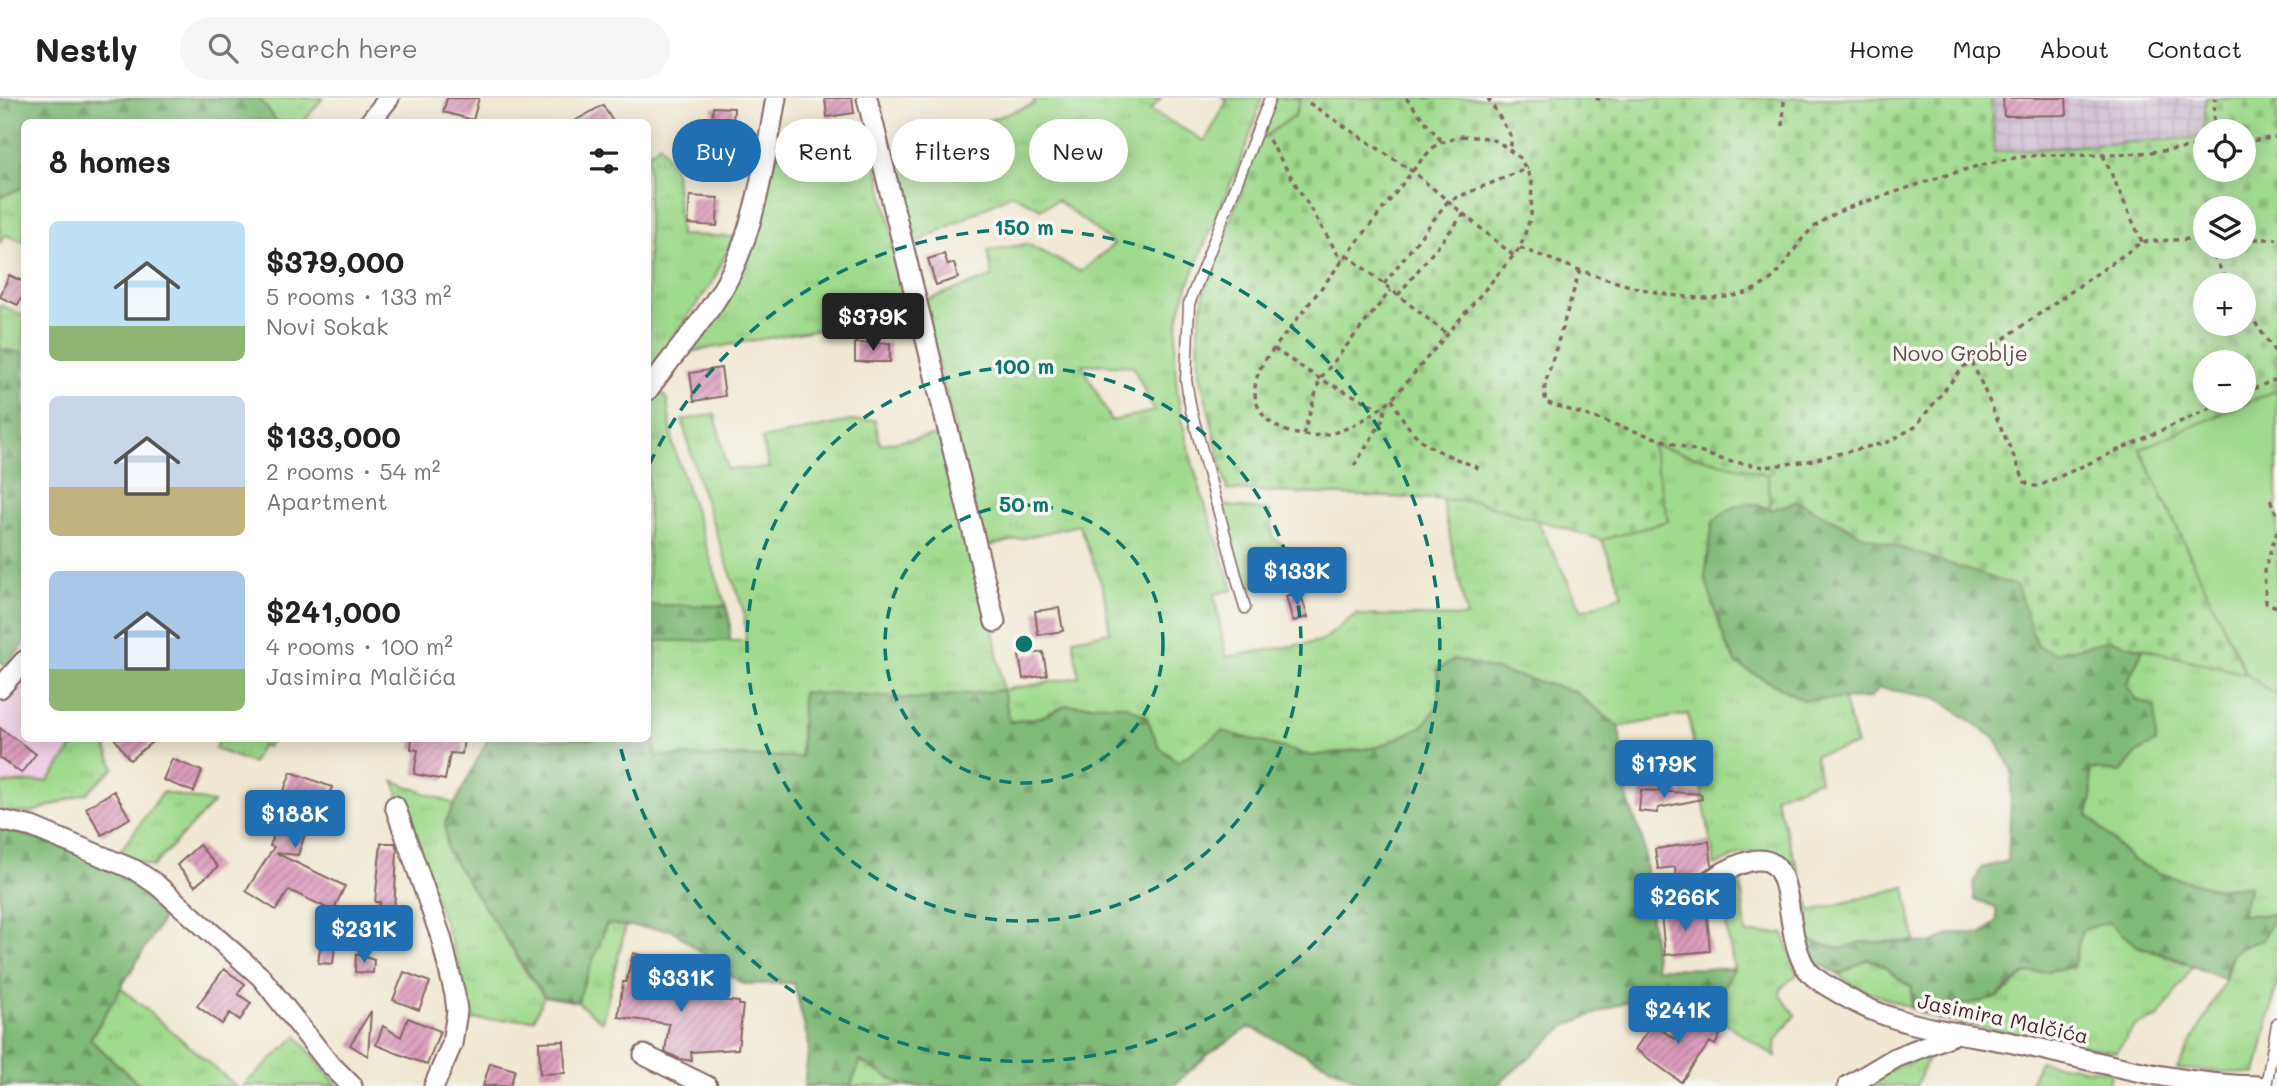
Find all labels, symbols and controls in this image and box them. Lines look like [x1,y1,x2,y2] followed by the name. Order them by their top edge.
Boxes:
[180,17,670,80] search box
[35,27,138,70] text: Nestly
[204,29,242,67] icon: search
[260,31,418,65] text: Search here
[1849,33,1914,64] text: Home
[1952,33,2001,64] text: Map
[2039,33,2109,64] text: About
[2147,33,2242,64] text: Contact
[672,119,761,182] chip: Buy
[775,119,877,182] chip: Rent
[891,119,1015,182] chip: Filters
[1029,119,1128,182] chip: New
[2193,119,2256,413] map controls
[2193,119,2256,182] button: locate
[49,141,171,181] text: 8 homes
[585,142,623,180] icon: filters
[2193,196,2256,259] button: layers
[994,213,1054,240] text: 150 m
[266,241,404,281] text: $379,000
[105,249,189,333] icon: home
[2193,273,2256,336] button: +
[266,281,451,311] text: 5 rooms · 133 m²
[824,294,922,353] pin: $379K
[838,301,908,331] text: $379K
[266,311,389,341] text: Novi Sokak
[1892,339,2028,366] park label: Novo Groblje
[2193,350,2256,413] button: −
[994,352,1054,379] text: 100 m
[266,416,401,456] text: $133,000
[105,424,189,508] icon: home
[266,456,441,486] text: 2 rooms · 54 m²
[266,486,388,516] text: Apartment
[999,490,1049,517] text: 50 m
[1248,547,1346,607] pin: $133K
[1263,555,1331,585] text: $133K
[266,591,401,631] text: $241,000
[105,599,189,683] icon: home
[266,631,453,661] text: 4 rooms · 100 m²
[1012,632,1036,656] centre of rings
[266,661,457,691] text: Jasimira Malčića
[1615,740,1713,800] pin: $179K
[1631,748,1697,778] text: $179K
[246,790,344,850] pin: $188K
[261,798,329,828] text: $188K
[1636,874,1734,933] pin: $266K
[1650,881,1720,911] text: $266K
[315,906,413,965] pin: $231K
[331,913,397,943] text: $231K
[632,954,730,1014] pin: $331K
[647,962,715,992] text: $331K
[1629,986,1727,1046] pin: $241K
[1915,986,2091,1049] street label: Jasimira Malčića
[1645,994,1711,1024] text: $241K

